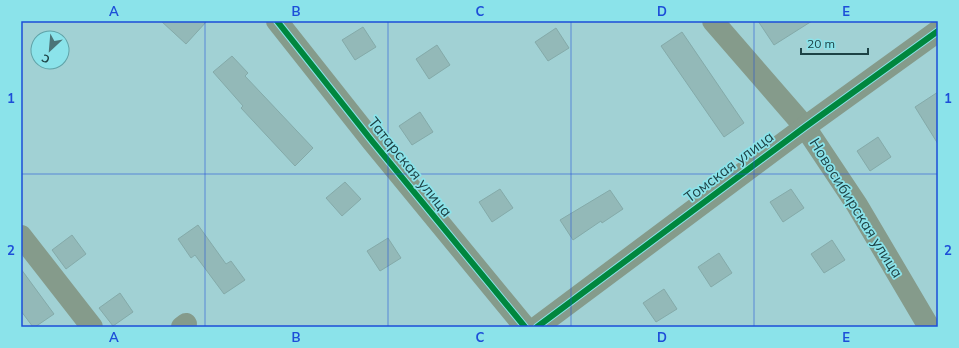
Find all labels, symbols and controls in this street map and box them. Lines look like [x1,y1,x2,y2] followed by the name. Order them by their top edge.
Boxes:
[109,3,119,19] text: A
[292,3,301,19] text: B
[476,3,485,19] text: C
[657,3,667,19] text: D
[842,3,850,19] text: E
[30,30,70,70] north arrow
[801,30,868,56] scale bar
[807,36,835,51] text: 20 m
[39,51,52,67] text: С
[7,90,15,106] text: 1
[944,90,952,106] text: 1
[364,113,456,220] street label: Татарская улица
[680,127,777,207] street label: Томская улица
[806,134,907,281] street label: Новосибирская улица
[7,242,15,258] text: 2
[944,242,952,258] text: 2
[109,329,119,345] text: A
[292,329,301,345] text: B
[476,329,485,345] text: C
[657,329,667,345] text: D
[842,329,850,345] text: E

